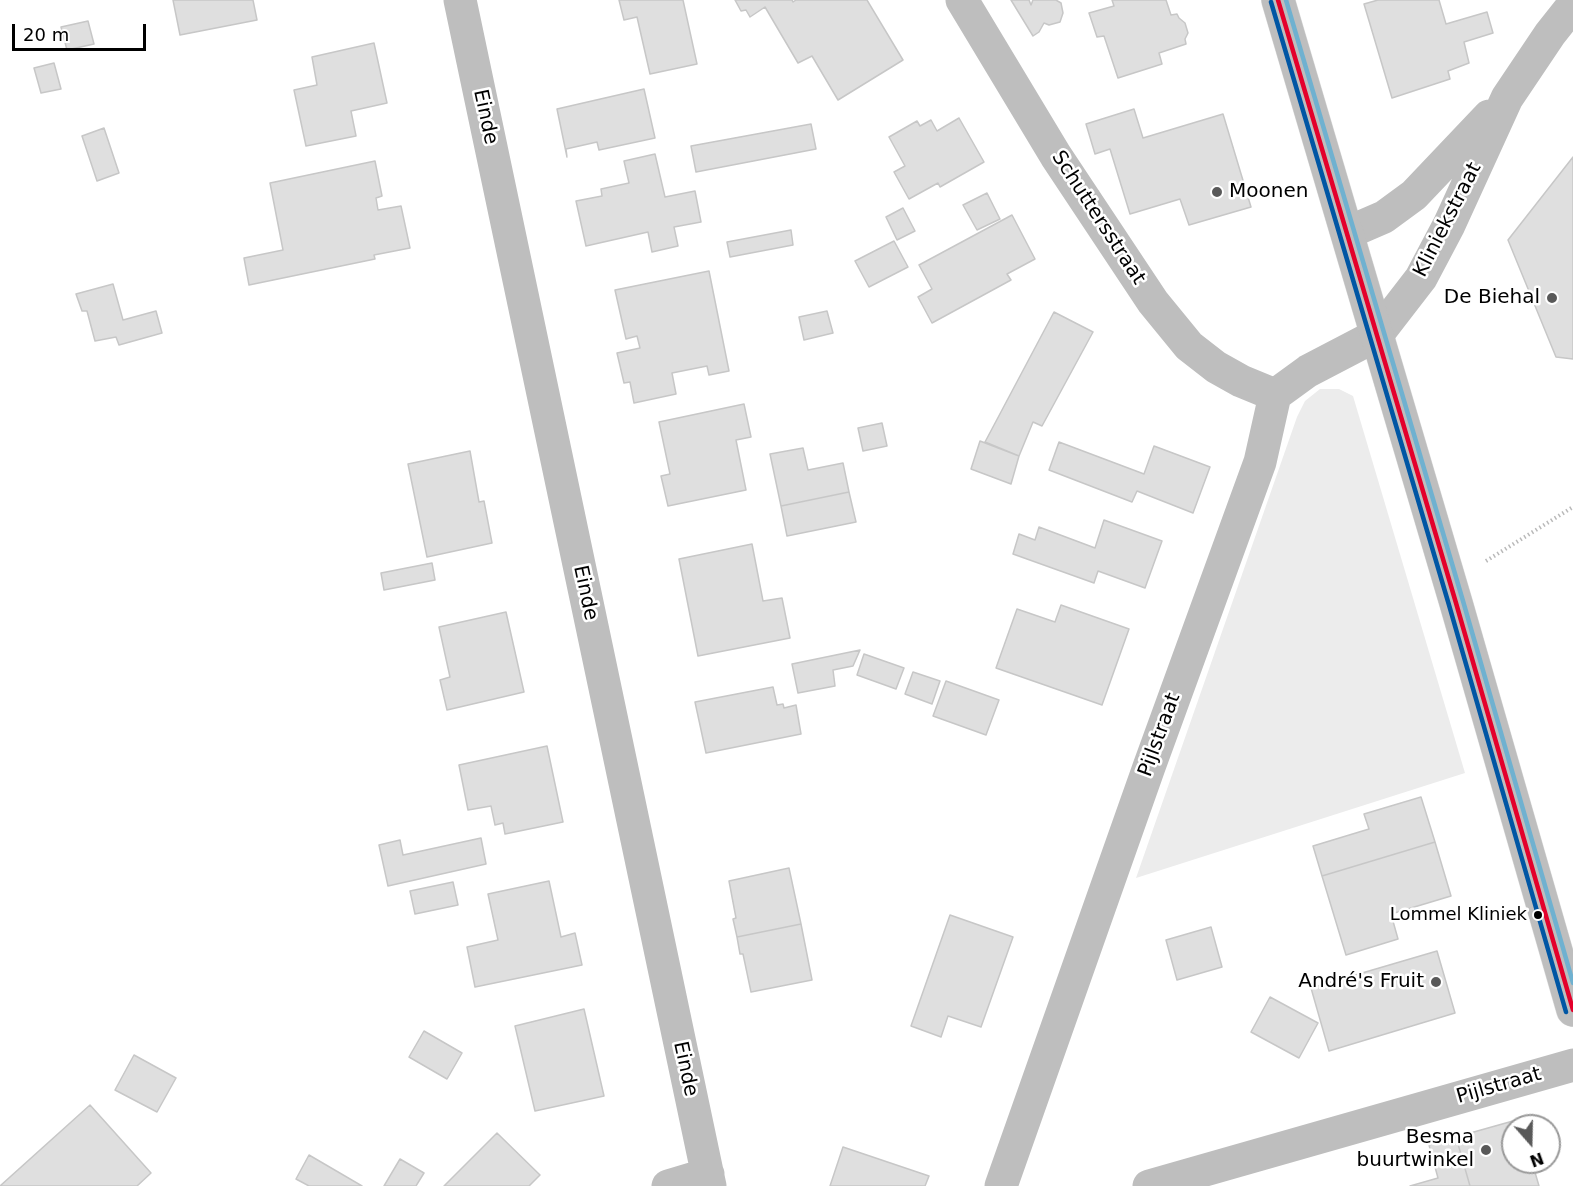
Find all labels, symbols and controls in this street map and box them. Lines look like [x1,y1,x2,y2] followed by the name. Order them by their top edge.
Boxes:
[15,12,148,50] scale bar
[23,24,69,45] text: 20 m
[467,87,503,147] street label: Einde
[1046,147,1150,289] street label: Schuttersstraat
[1409,159,1487,281] street label: Kliniekstraat
[1229,180,1308,204] place label: Moonen
[1210,185,1224,199] marker: Moonen
[1444,286,1540,310] place label: De Biehal
[1545,291,1559,305] marker: De Biehal
[567,563,603,623] street label: Einde
[1134,690,1186,780] street label: Pijlstraat
[1390,904,1527,926] place label: Lommel Kliniek
[1532,909,1544,921] marker: Lommel Kliniek
[1298,970,1424,994] place label: André's Fruit
[1429,975,1443,989] marker: André's Fruit
[667,1039,703,1099] street label: Einde
[1454,1062,1544,1110] street label: Pijlstraat
[1501,1114,1561,1174] north arrow
[1357,1126,1474,1173] place label: Besma buurtwinkel
[1479,1143,1493,1157] marker: Besma buurtwinkel
[1527,1148,1546,1171] text: N

